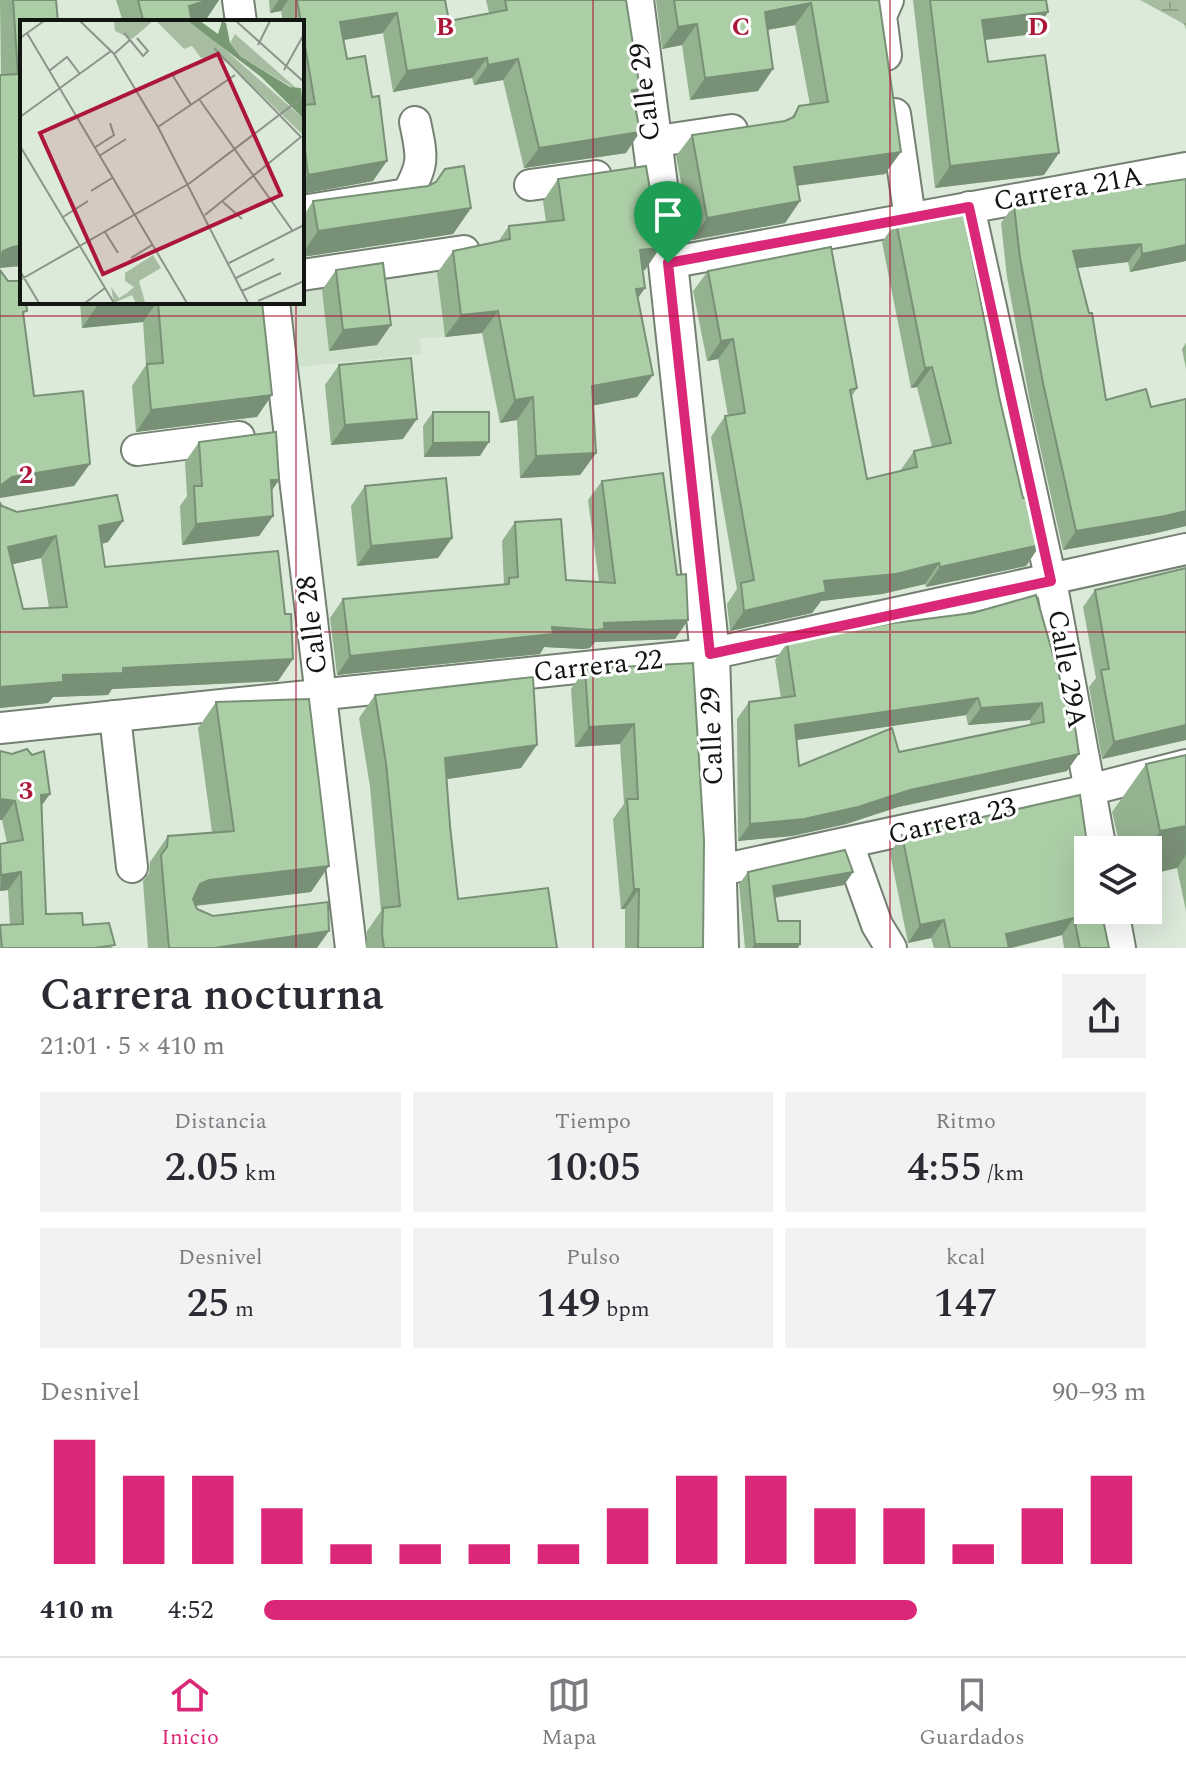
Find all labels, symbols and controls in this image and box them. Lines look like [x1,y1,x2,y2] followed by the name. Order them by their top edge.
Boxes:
[436,7,454,47] text: B
[732,7,750,47] text: C
[1028,7,1048,47] text: D
[20,20,304,304] inset map
[618,40,672,144] street label: Calle 29
[990,155,1146,223] street label: Carrera 21A
[634,181,702,263] pin
[646,193,690,237] icon: arrive
[19,455,33,495] text: 2
[285,573,339,677] street label: Calle 28
[1035,606,1099,732] street label: Calle 29A
[531,638,665,694] street label: Carrera 22
[689,686,735,786] street label: Calle 29
[19,771,33,811] text: 3
[884,785,1020,857] street label: Carrera 23
[1074,836,1162,924] map controls
[1074,836,1162,924] button: layers
[40,962,384,1029] text: Carrera nocturna
[1062,974,1146,1058] button: share
[40,1026,225,1066] text: 21:01 · 5 × 410 m
[174,1105,267,1138] text: Distancia
[555,1105,631,1138] text: Tiempo
[936,1105,996,1138] text: Ritmo
[165,1138,239,1199] text: 2.05
[545,1138,641,1199] text: 10:05
[907,1138,982,1199] text: 4:55
[239,1157,276,1190] text: km
[982,1157,1024,1190] text: /km
[178,1241,263,1274] text: Desnivel
[566,1241,620,1274] text: Pulso
[946,1241,985,1274] text: kcal
[187,1274,230,1335] text: 25
[536,1274,601,1335] text: 149
[933,1274,998,1335] text: 147
[230,1293,254,1326] text: m
[601,1293,650,1326] text: bpm
[40,1372,140,1412] text: Desnivel
[1052,1372,1146,1412] text: 90–93 m
[40,1590,114,1630] text: 410 m
[168,1590,214,1630] text: 4:52
[161,1673,219,1754] tab: Inicio
[541,1673,597,1754] tab: Mapa
[919,1673,1025,1754] tab: Guardados

